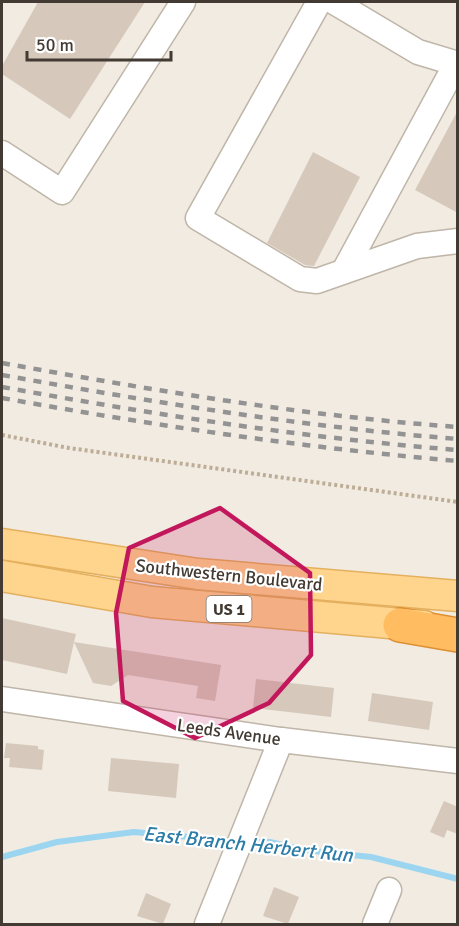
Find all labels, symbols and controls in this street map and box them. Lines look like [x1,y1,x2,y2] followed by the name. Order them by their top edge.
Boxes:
[27,24,171,62] scale bar
[36,34,74,56] text: 50 m
[135,554,323,596] street label: Southwestern Boulevard
[206,596,252,622] road number: US 1
[176,714,282,750] street label: Leeds Avenue
[142,821,355,868] water label: East Branch Herbert Run

